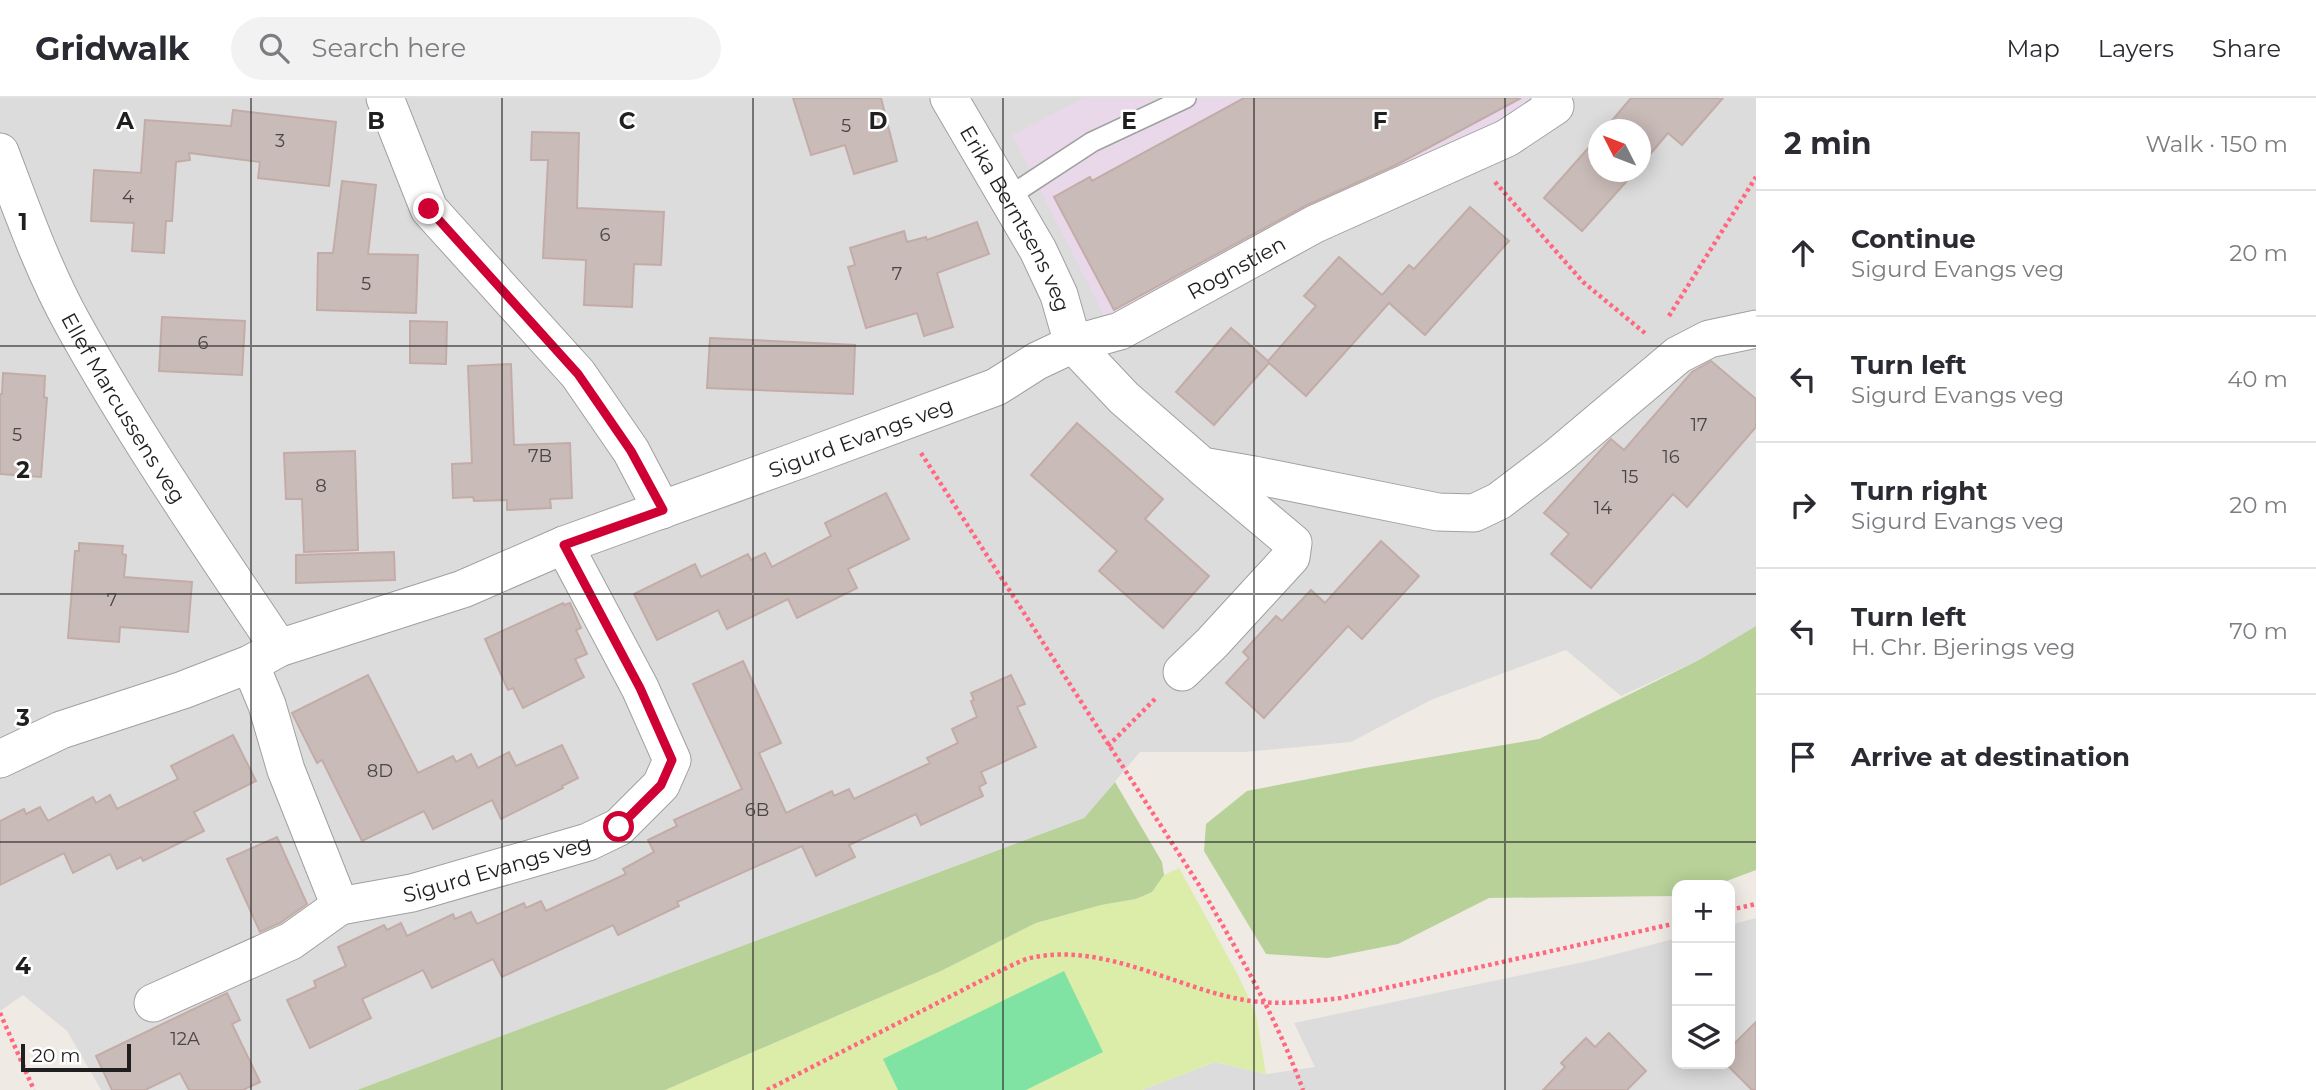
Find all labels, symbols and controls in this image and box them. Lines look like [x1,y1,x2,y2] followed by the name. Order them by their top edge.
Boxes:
[231,17,721,80] search box
[35,28,189,68] text: Gridwalk
[255,29,293,67] icon: search
[311,32,466,64] text: Search here
[2006,34,2060,63] text: Map
[2098,34,2174,63] text: Layers
[2212,34,2281,63] text: Share
[115,107,134,135] text: A
[367,107,385,135] text: B
[619,107,636,135] text: C
[869,107,888,135] text: D
[1121,107,1137,135] text: E
[1373,107,1388,135] text: F
[841,115,851,137] house number: 5
[1588,119,1651,182] north arrow
[955,121,1076,314] street label: Erika Berntsens veg
[1784,125,1871,162] text: 2 min
[275,130,285,152] house number: 3
[2145,130,2288,158] text: Walk · 150 m
[122,186,134,208] house number: 4
[413,193,444,224] route end
[18,208,28,236] text: 1
[1851,223,1976,255] text: Continue
[600,224,611,246] house number: 6
[1183,230,1290,304] street label: Rognstien
[1784,234,1822,272] icon: ahead
[2229,239,2288,267] text: 20 m
[1851,255,2064,283] text: Sigurd Evangs veg
[892,263,902,285] house number: 7
[361,273,371,295] house number: 5
[57,308,191,508] street label: Ellef Marcussens veg
[198,332,209,354] house number: 6
[1851,349,1967,381] text: Turn left
[1784,360,1822,398] icon: left
[2227,365,2288,393] text: 40 m
[1851,381,2064,409] text: Sigurd Evangs veg
[765,392,956,482] street label: Sigurd Evangs veg
[1690,414,1708,436] house number: 17
[12,424,22,446] house number: 5
[528,445,552,467] house number: 7B
[1662,446,1680,468] house number: 16
[16,456,30,484] text: 2
[1622,466,1638,488] house number: 15
[315,475,327,497] house number: 8
[1851,475,1987,507] text: Turn right
[1784,486,1822,524] icon: right
[2229,491,2288,519] text: 20 m
[1594,497,1612,519] house number: 14
[1851,507,2064,535] text: Sigurd Evangs veg
[107,589,117,611] house number: 7
[1851,601,1967,633] text: Turn left
[1784,612,1822,650] icon: left
[2229,617,2288,645] text: 70 m
[1851,633,2075,661] text: H. Chr. Bjerings veg
[15,704,30,732] text: 3
[1784,738,1822,776] icon: arrive
[1851,741,2130,773] text: Arrive at destination
[367,760,393,782] house number: 8D
[745,799,769,821] house number: 6B
[603,811,634,842] route start
[401,829,594,907] street label: Sigurd Evangs veg
[1672,880,1735,1069] map controls
[1672,880,1735,943] button: +
[1672,943,1735,1006] button: −
[15,952,31,980] text: 4
[1672,1006,1735,1069] button: layers
[170,1028,200,1050] house number: 12A
[21,1041,131,1073] scale bar
[32,1044,80,1067] text: 20 m

